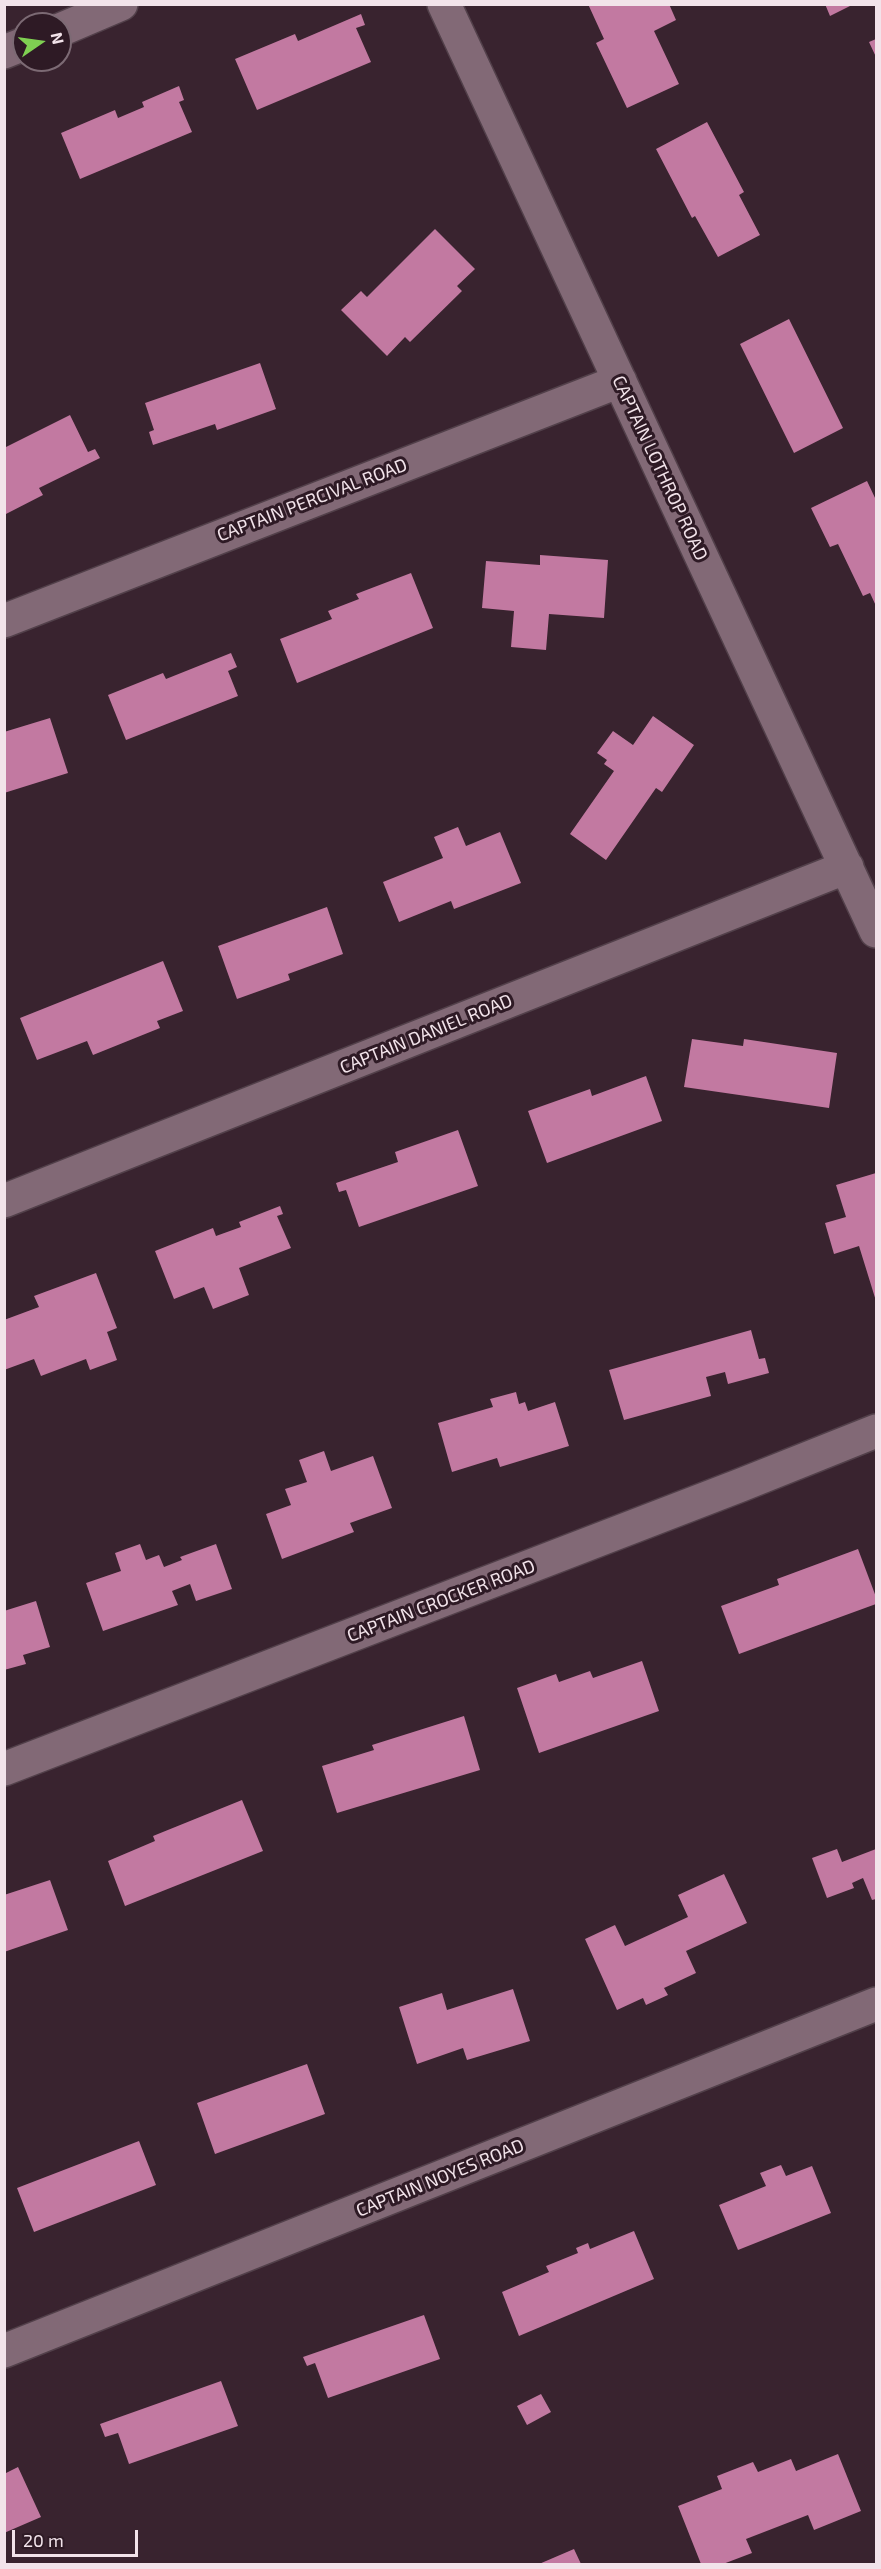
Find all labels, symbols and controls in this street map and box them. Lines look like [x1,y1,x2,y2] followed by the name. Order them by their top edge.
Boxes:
[12,12,72,72] north arrow
[48,31,69,46] text: N
[608,372,712,564] street label: CAPTAIN LOTHROP ROAD
[214,454,410,546] street label: CAPTAIN PERCIVAL ROAD
[337,989,515,1079] street label: CAPTAIN DANIEL ROAD
[344,1555,538,1647] street label: CAPTAIN CROCKER ROAD
[353,2134,527,2222] street label: CAPTAIN NOYES ROAD
[15,2518,141,2556] scale bar
[23,2529,64,2551] text: 20 m

